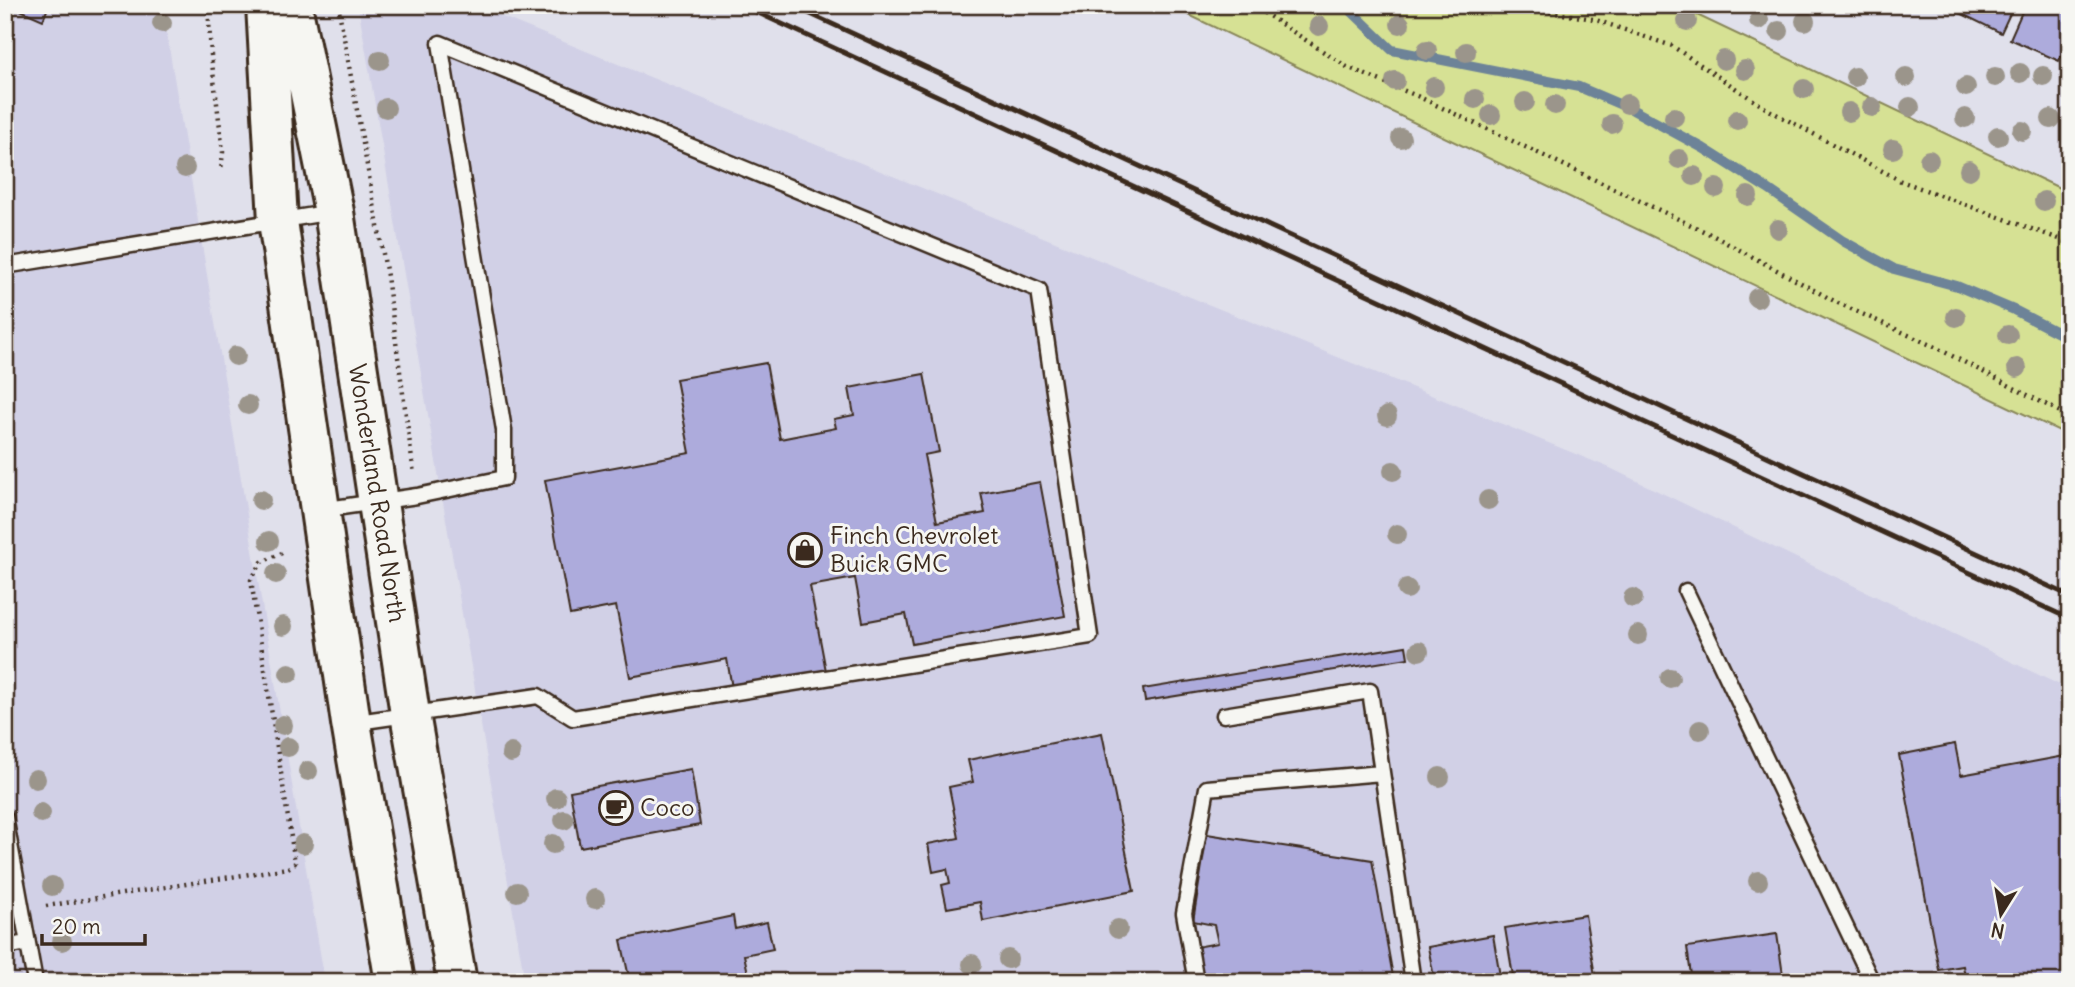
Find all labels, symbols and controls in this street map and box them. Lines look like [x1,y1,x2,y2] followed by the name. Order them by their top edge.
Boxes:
[343,361,413,624] street label: Wonderland Road North
[830,520,998,578] place label: Finch Chevrolet Buick GMC
[786,531,824,569] shop icon: Finch Chevrolet Buick GMC
[597,789,635,827] cafe icon: Coco
[640,792,695,822] place label: Coco
[1966,878,2036,948] north arrow
[42,903,145,947] scale bar
[52,913,101,940] text: 20 m
[1989,918,2006,944] text: N

